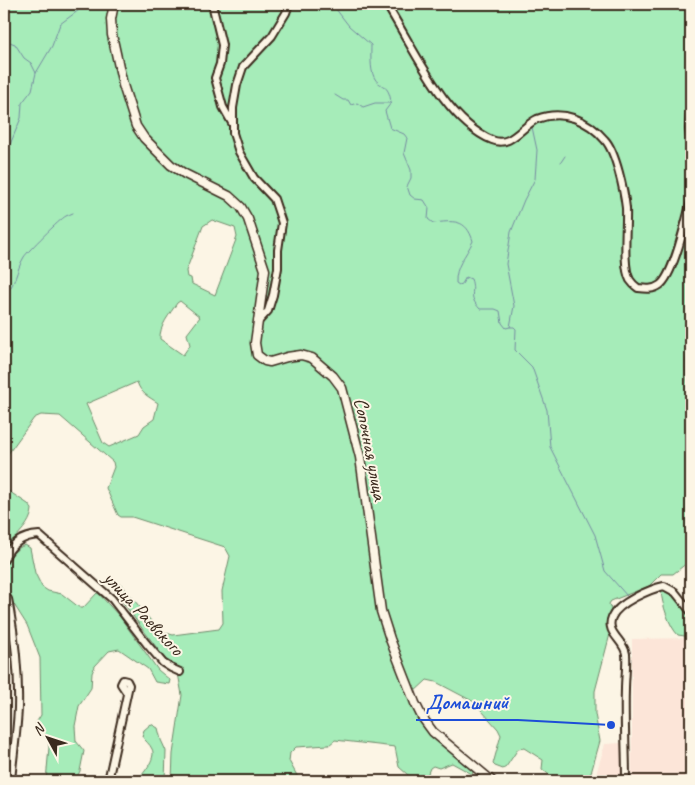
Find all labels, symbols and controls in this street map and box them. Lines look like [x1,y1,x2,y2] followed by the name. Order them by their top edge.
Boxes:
[348,396,393,504] street label: Сопочная улица
[97,565,190,662] street label: улица Раевского
[416,684,518,720] callout: Домашний
[426,689,510,715] text: Домашний
[22,712,72,762] north arrow
[29,719,49,739] text: N

